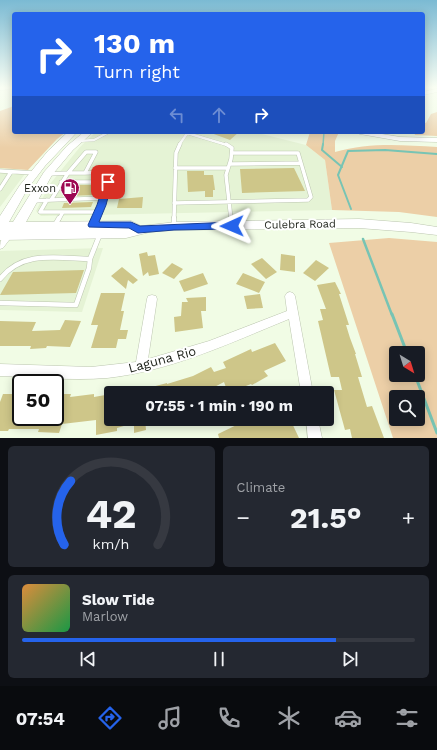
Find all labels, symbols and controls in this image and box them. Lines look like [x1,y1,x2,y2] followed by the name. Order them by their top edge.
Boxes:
[94,27,175,60] text: 130 m
[28,28,80,80] icon: right
[94,61,180,82] text: Turn right
[166,104,188,126] icon: left
[208,104,230,126] icon: ahead
[250,104,272,126] icon: right
[91,165,125,199] pin
[97,171,119,193] icon: arrive
[59,177,81,205] fuel station icon: Exxon
[24,182,56,195] place label: Exxon
[211,205,253,247] position arrow
[264,217,336,232] street label: Culebra Road
[127,343,198,376] street label: Laguna Rio
[389,346,425,382] north arrow
[389,346,425,426] map controls
[12,374,64,426] speed limit sign: 50
[389,390,425,426] button: search
[145,397,293,415] text: 07:55 · 1 min · 190 m
[237,480,285,495] text: Climate
[86,488,137,537] text: 42
[290,500,362,535] text: 21.5°
[237,505,250,530] text: −
[402,505,415,530] text: +
[93,535,130,551] text: km/h
[82,591,155,609] text: Slow Tide
[82,609,128,624] text: Marlow
[77,648,99,670] icon: previous
[208,648,230,670] icon: pause
[339,648,361,670] icon: next
[96,704,124,732] icon: directions
[156,704,184,732] icon: music
[215,704,243,732] icon: phone
[275,704,303,732] icon: climate
[334,704,362,732] icon: car
[393,704,421,732] icon: filters
[16,708,65,729] text: 07:54

